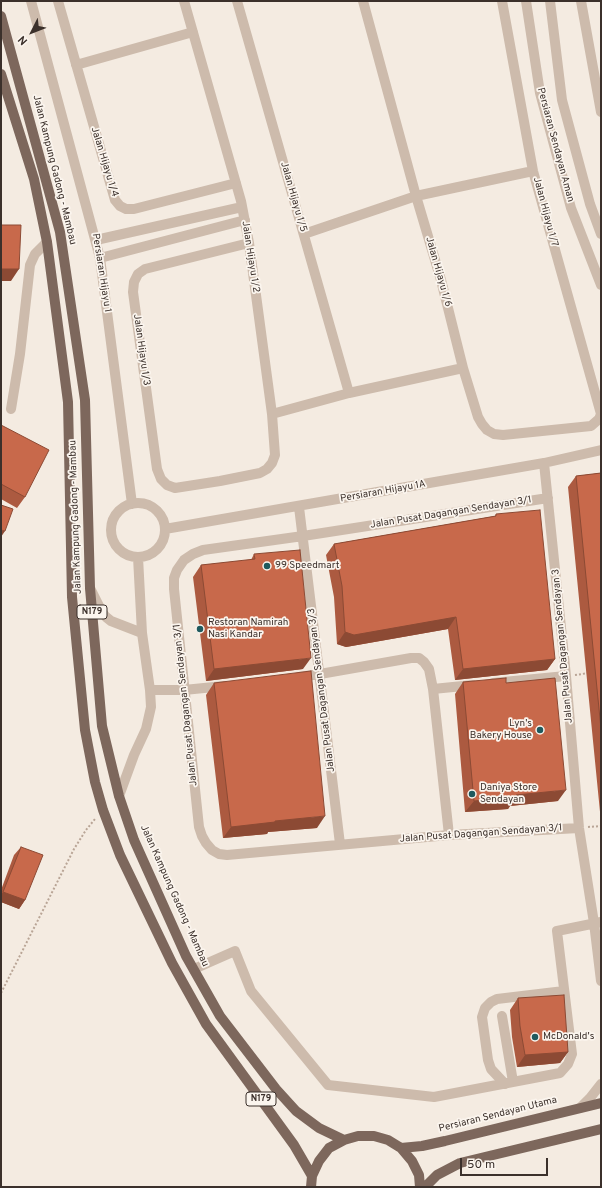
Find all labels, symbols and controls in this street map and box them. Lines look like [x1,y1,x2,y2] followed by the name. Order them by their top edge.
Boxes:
[12,12,52,52] north arrow
[15,32,31,48] text: N
[534,86,576,204] street label: Persiaran Sendayan Aman
[30,94,78,246] street label: Jalan Kampung Gadong - Mambau
[88,126,120,198] street label: Jalan Hijayu 1/4
[277,161,309,233] street label: Jalan Hijayu 1/5
[530,176,560,248] street label: Jalan Hijayu 1/7
[238,220,262,294] street label: Jalan Hijayu 1/2
[89,233,113,313] street label: Persiaran Hijayu 1
[422,236,454,308] street label: Jalan Hijayu 1/6
[130,313,152,387] street label: Jalan Hijayu 1/3
[67,440,85,594] street label: Jalan Kampung Gadong - Mambau
[339,479,427,505] street label: Persiaran Hijayu 1A
[370,494,532,532] street label: Jalan Pusat Dagangan Sendayan 3/1
[275,560,340,572] place label: 99 Speedmart
[262,561,272,571] marker: 99 Speedmart
[550,568,576,724] street label: Jalan Pusat Dagangan Sendayan 3
[77,605,107,619] road number: N179
[306,607,338,773] street label: Jalan Pusat Dagangan Sendayan 3/3
[208,617,288,640] place label: Restoran Namirah Nasi Kandar
[172,623,200,787] street label: Jalan Pusat Dagangan Sendayan 3/1
[195,624,205,634] marker: Restoran Namirah Nasi Kandar
[470,718,532,742] place label: Lyn's Bakery House
[535,725,545,735] marker: Lyn's Bakery House
[480,782,537,806] place label: Daniya Store Sendayan
[467,789,477,799] marker: Daniya Store Sendayan
[399,822,563,846] street label: Jalan Pusat Dagangan Sendayan 3/1
[137,823,211,969] street label: Jalan Kampung Gadong - Mambau
[543,1031,594,1043] place label: McDonald's
[530,1032,540,1042] marker: McDonald's
[246,1092,276,1106] road number: N179
[438,1094,558,1136] street label: Persiaran Sendayan Utama
[462,1150,550,1176] scale bar
[467,1157,495,1173] text: 50 m

